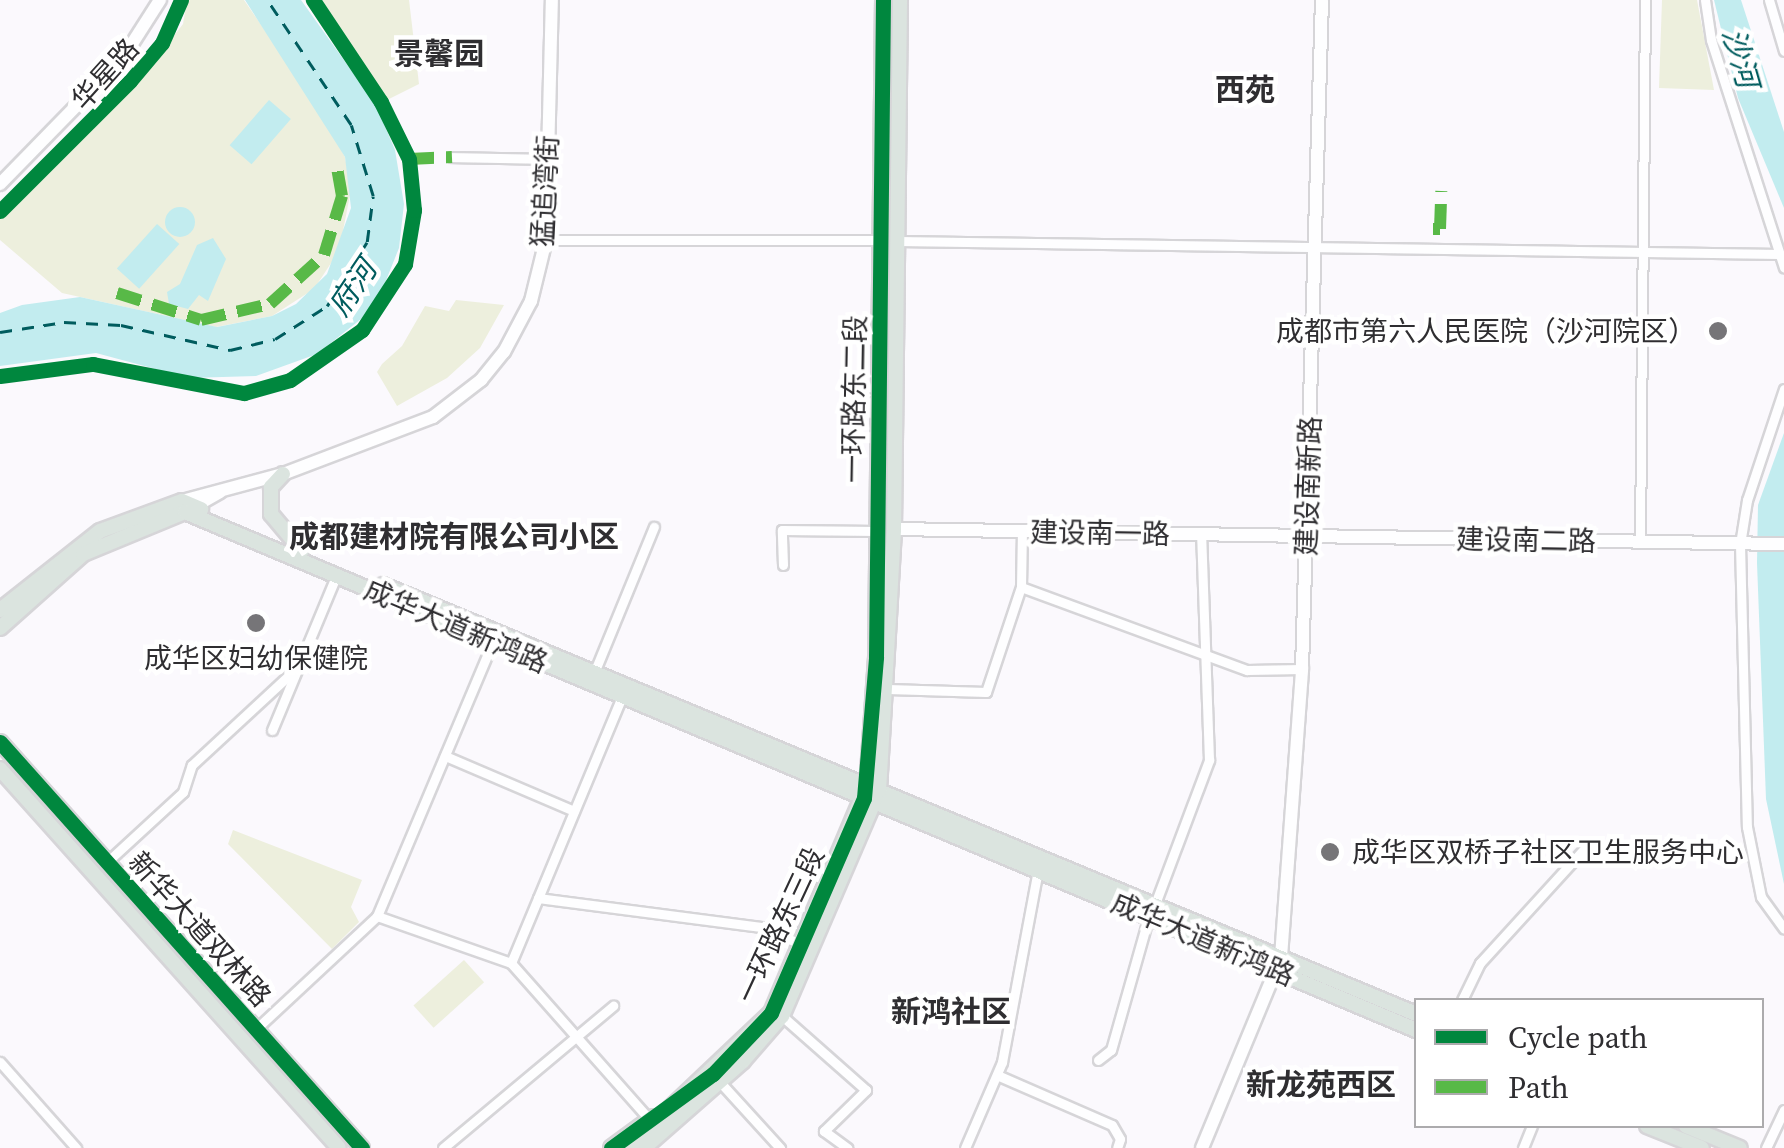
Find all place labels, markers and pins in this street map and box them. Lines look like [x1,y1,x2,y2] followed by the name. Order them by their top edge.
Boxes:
[1276,314,1696,348] place label: 成都市第六人民医院（沙河院区）
[1705,318,1731,344] marker: 成都市第六人民医院（沙河院区）
[243,610,269,636] marker: 成华区妇幼保健院
[144,641,368,675] place label: 成华区妇幼保健院
[1352,835,1744,869] place label: 成华区双桥子社区卫生服务中心
[1317,839,1343,865] marker: 成华区双桥子社区卫生服务中心

